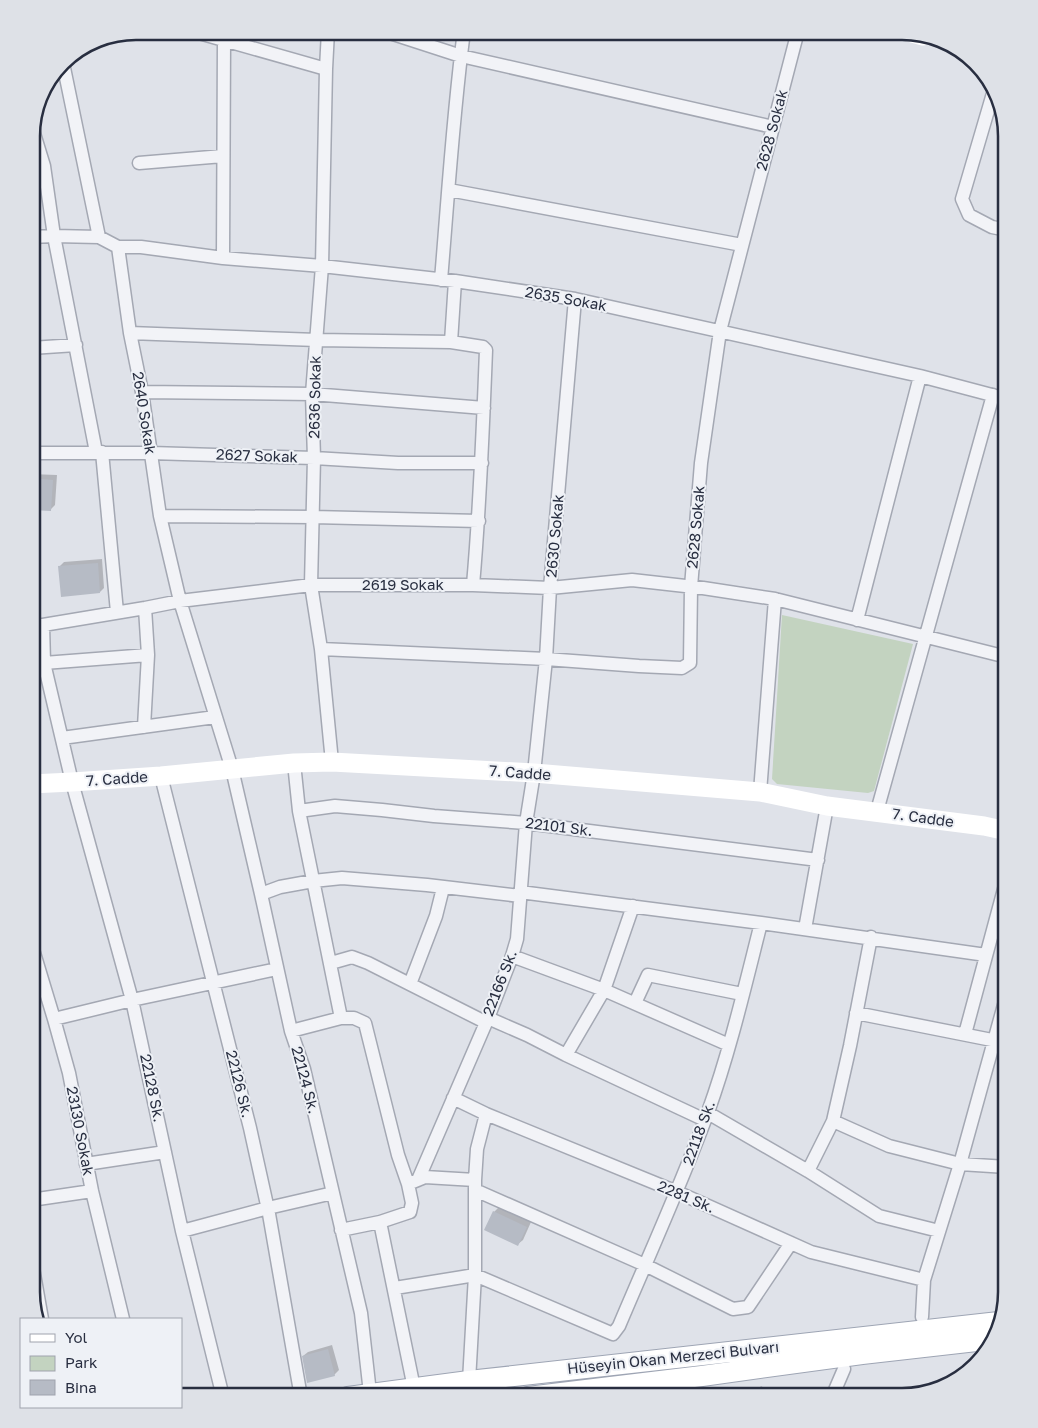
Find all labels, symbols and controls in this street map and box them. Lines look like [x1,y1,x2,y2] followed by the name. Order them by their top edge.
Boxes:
[752,87,791,172] street label: 2628 Sokak
[524,282,609,314] street label: 2635 Sokak
[304,355,324,439] street label: 2636 Sokak
[130,370,161,456] street label: 2640 Sokak
[216,445,299,465] street label: 2627 Sokak
[682,484,708,569] street label: 2628 Sokak
[541,493,567,578] street label: 2630 Sokak
[362,575,444,593] street label: 2619 Sokak
[489,761,552,783] street label: 7. Cadde
[85,767,149,789] street label: 7. Cadde
[891,804,955,830] street label: 7. Cadde
[524,813,594,839] street label: 22101 Sk.
[478,947,520,1018] street label: 22166 Sk.
[288,1044,324,1115] street label: 22124 Sk.
[223,1048,257,1119] street label: 22126 Sk.
[137,1052,169,1123] street label: 22128 Sk.
[64,1085,99,1177] street label: 23130 Sokak
[678,1098,718,1167] street label: 22118 Sk.
[655,1176,718,1216] street label: 2281 Sk.
[20,1318,182,1408] legend
[65,1328,87,1346] text: Yol
[566,1337,780,1377] street label: Hüseyin Okan Merzeci Bulvarı
[65,1353,98,1371] text: Park
[65,1378,97,1396] text: Bina

